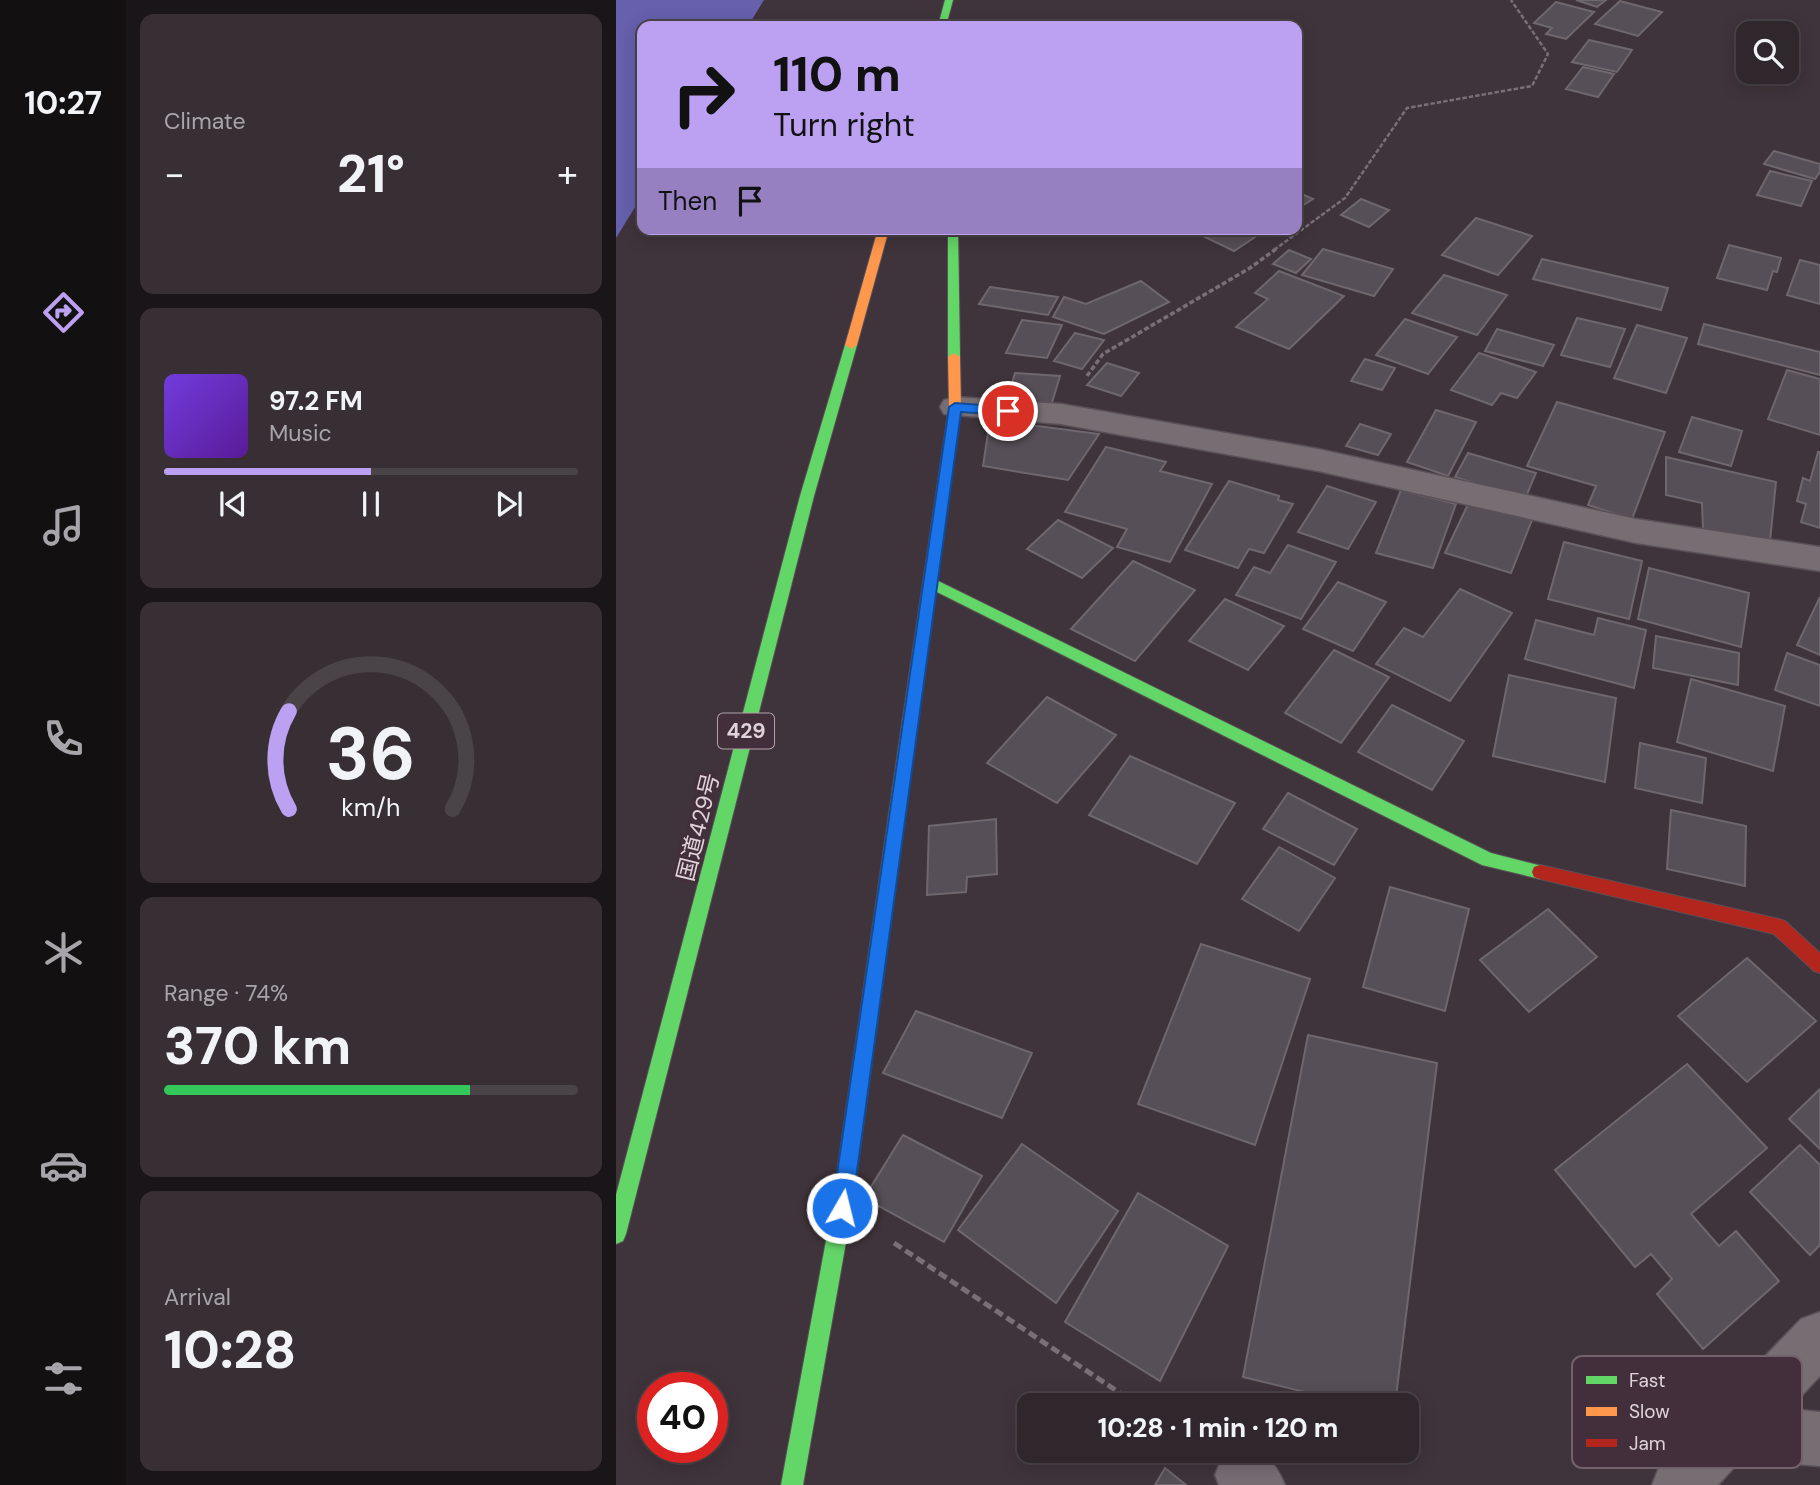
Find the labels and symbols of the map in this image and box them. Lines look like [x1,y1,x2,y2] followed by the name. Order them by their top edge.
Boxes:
[978,381,1038,441] pin
[718,714,774,748] road number: 429
[670,770,726,884] street label: 国道429号
[805,1171,879,1245] position arrow
[1572,1356,1802,1468] legend
[1629,1368,1665,1393] text: Fast
[637,1372,728,1463] speed limit sign: 40
[1629,1399,1670,1424] text: Slow
[1629,1431,1666,1456] text: Jam

